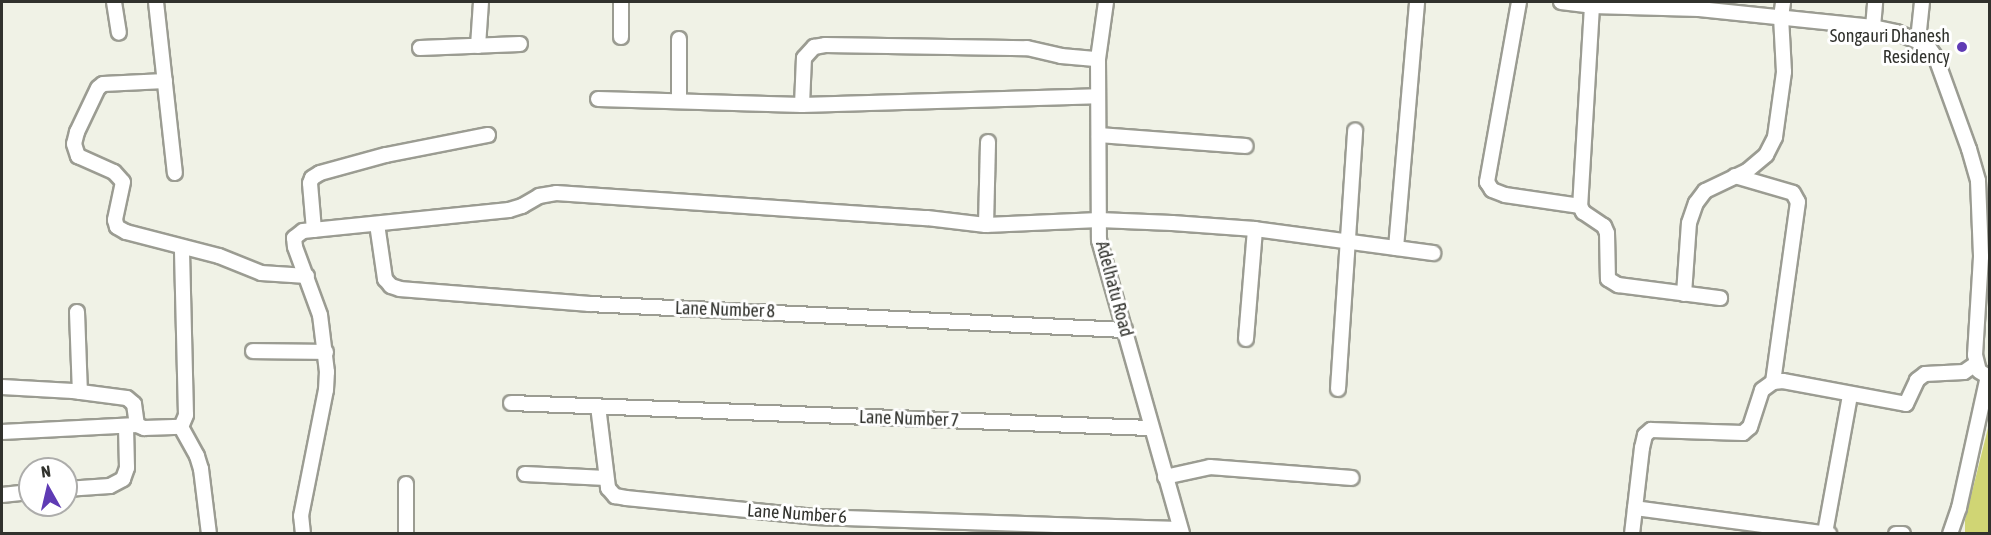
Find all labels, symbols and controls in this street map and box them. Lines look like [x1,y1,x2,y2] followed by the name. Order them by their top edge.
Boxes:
[1830,26,1950,68] place label: Songauri Dhanesh Residency
[1955,40,1969,54] marker: Songauri Dhanesh Residency
[1091,239,1137,339] street label: Adelhatu Road
[675,297,775,323] street label: Lane Number 8
[859,406,959,432] street label: Lane Number 7
[18,457,78,517] north arrow
[40,462,52,481] text: N
[746,500,848,528] street label: Lane Number 6

